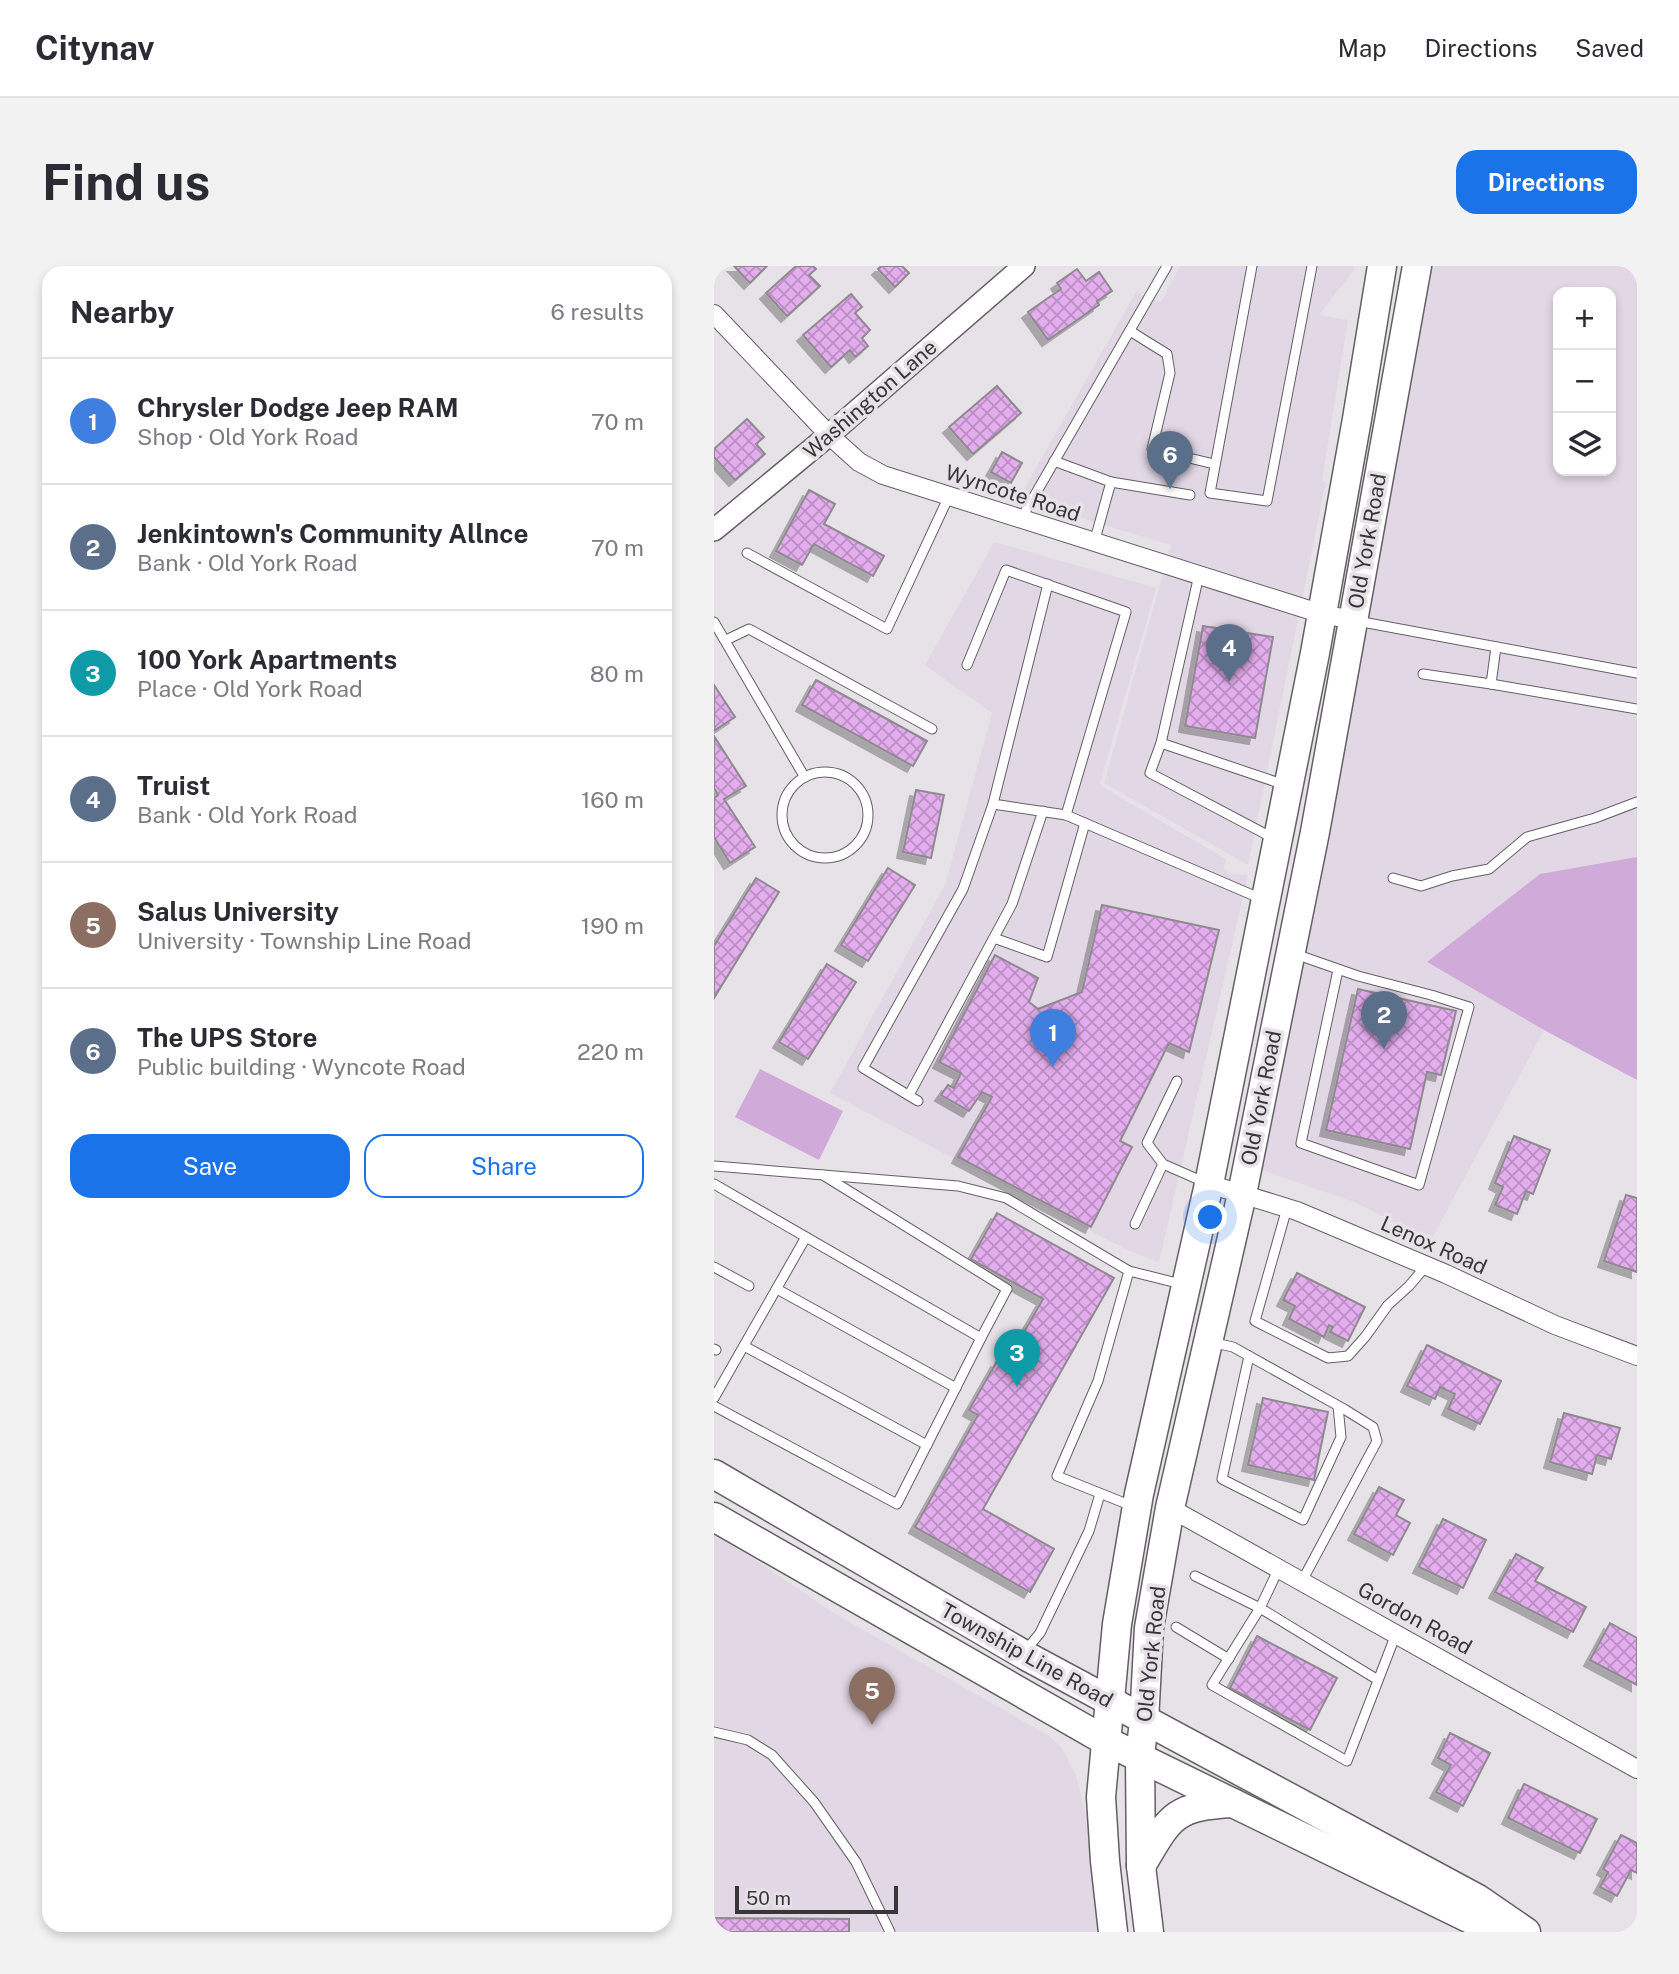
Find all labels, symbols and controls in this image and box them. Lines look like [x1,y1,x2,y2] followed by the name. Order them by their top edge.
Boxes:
[35,29,155,67] text: Citynav
[1338,34,1387,62] text: Map
[1425,34,1537,62] text: Directions
[1575,34,1644,62] text: Saved
[1456,150,1637,214] button: Directions
[42,153,210,211] text: Find us
[1553,287,1616,476] map controls
[1553,287,1616,350] button: +
[70,294,174,330] text: Nearby
[551,298,644,325] text: 6 results
[798,334,942,464] street label: Washington Lane
[1553,350,1616,413] button: −
[137,392,459,423] text: Chrysler Dodge Jeep RAM
[88,408,98,435] text: 1
[591,408,644,435] text: 70 m
[1553,413,1616,476] button: layers
[137,423,358,450] text: Shop · Old York Road
[1147,431,1193,489] pin: 6
[942,459,1084,527] street label: Wyncote Road
[1343,471,1391,611] street label: Old York Road
[137,518,528,549] text: Jenkintown's Community Allnce
[86,534,100,561] text: 2
[591,534,644,561] text: 70 m
[137,549,358,576] text: Bank · Old York Road
[1206,624,1252,682] pin: 4
[137,644,397,675] text: 100 York Apartments
[85,660,101,687] text: 3
[590,660,644,687] text: 80 m
[137,675,363,702] text: Place · Old York Road
[137,770,210,801] text: Truist
[85,786,101,813] text: 4
[581,786,644,813] text: 160 m
[137,801,358,828] text: Bank · Old York Road
[137,896,339,927] text: Salus University
[85,912,101,939] text: 5
[581,912,644,939] text: 190 m
[137,927,471,954] text: University · Township Line Road
[1361,991,1407,1049] pin: 2
[1030,1009,1076,1067] pin: 1
[137,1022,318,1053] text: The UPS Store
[1236,1028,1286,1168] street label: Old York Road
[85,1038,101,1065] text: 6
[577,1038,644,1065] text: 220 m
[137,1053,466,1080] text: Public building · Wyncote Road
[70,1134,350,1198] button: Save
[364,1134,644,1198] button: Share
[1193,1200,1227,1234] your location
[1377,1210,1491,1280] street label: Lenox Road
[994,1329,1040,1387] pin: 3
[1354,1576,1476,1660] street label: Gordon Road
[1131,1585,1171,1723] street label: Old York Road
[937,1597,1117,1713] street label: Township Line Road
[849,1667,895,1725] pin: 5
[735,1883,898,1915] scale bar
[746,1887,791,1909] text: 50 m

